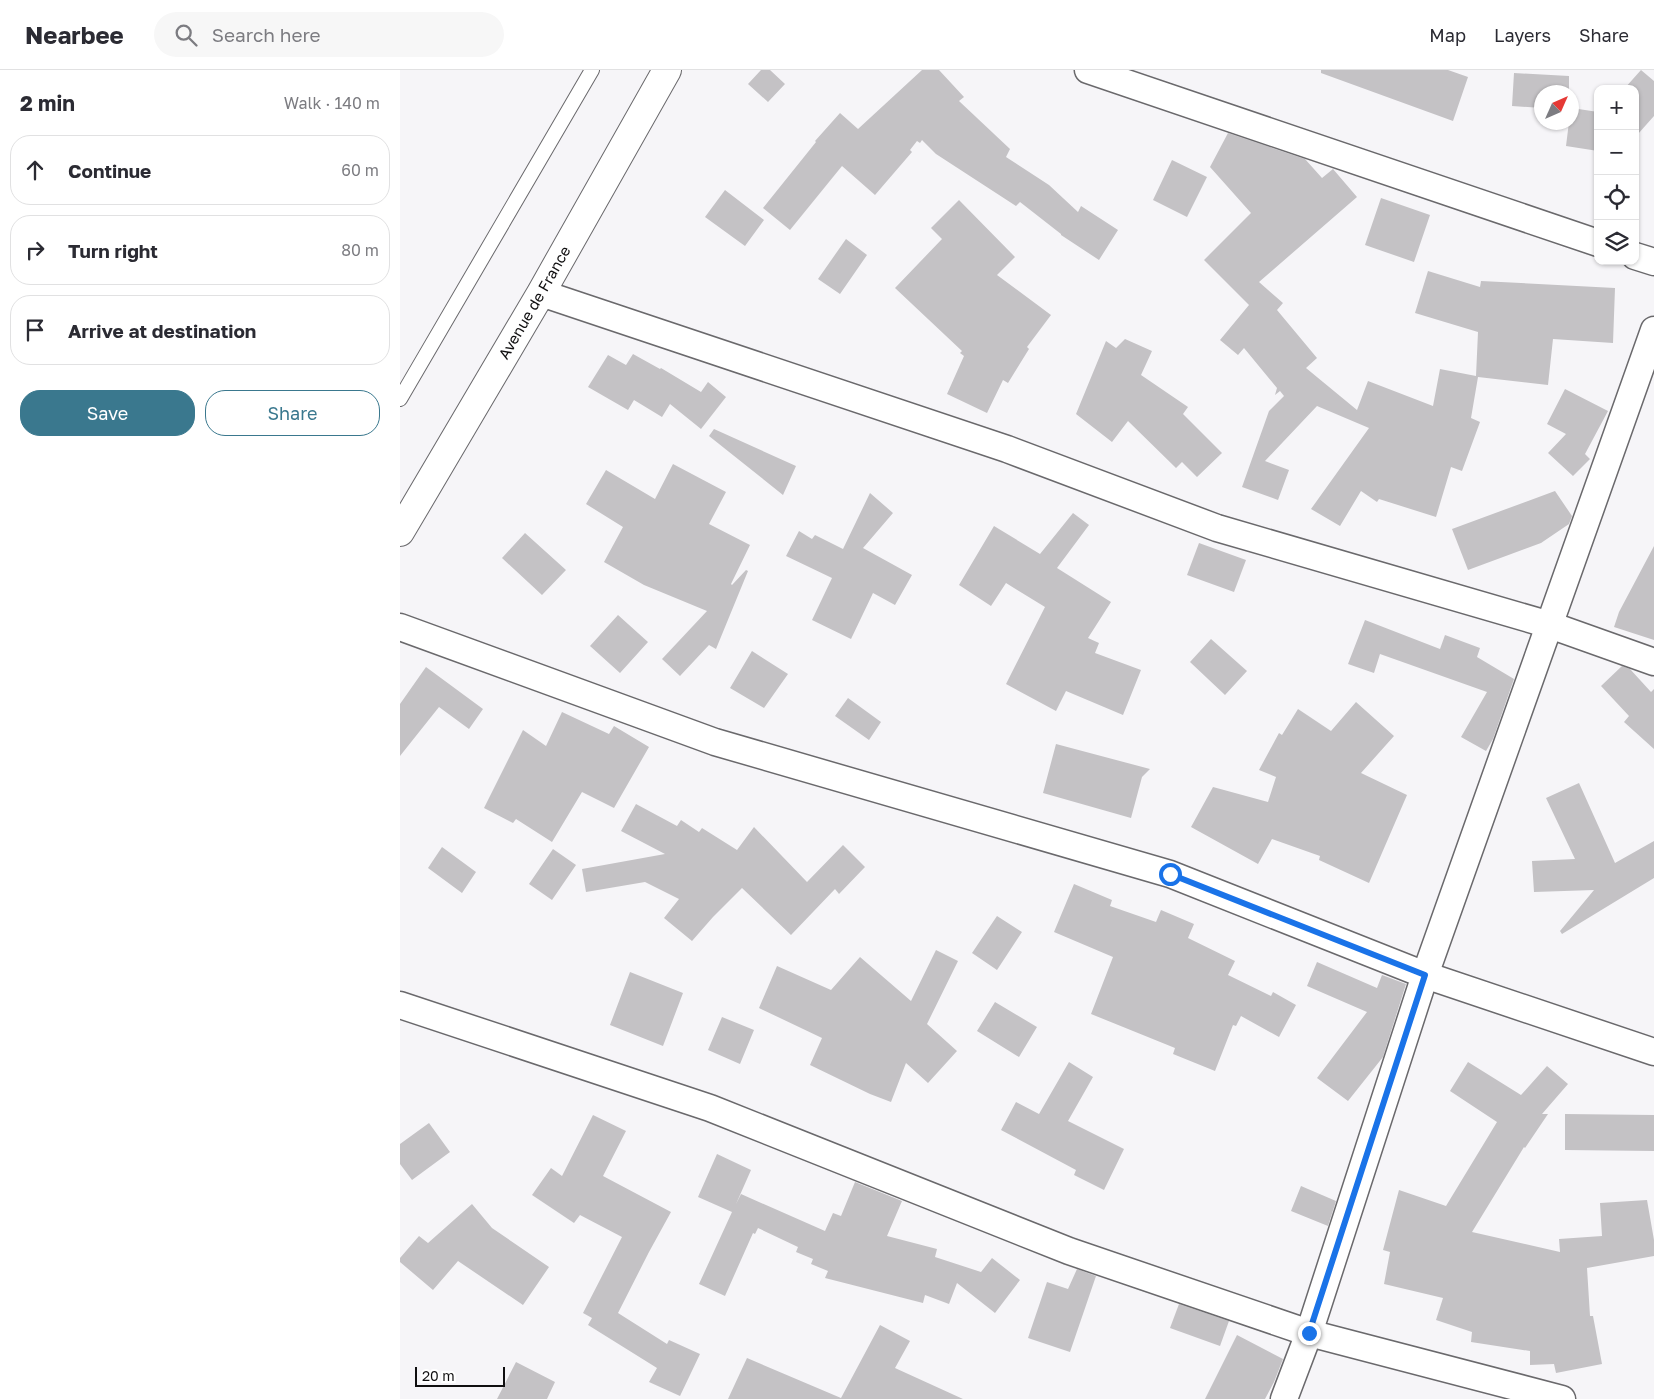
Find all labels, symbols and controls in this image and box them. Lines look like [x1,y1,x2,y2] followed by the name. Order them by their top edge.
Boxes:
[154,12,504,57] search box
[25,20,124,49] text: Nearbee
[172,21,200,49] icon: search
[212,23,321,46] text: Search here
[1429,24,1466,46] text: Map
[1494,24,1551,46] text: Layers
[1579,24,1629,46] text: Share
[1534,85,1579,130] north arrow
[1594,85,1639,265] map controls
[1594,85,1639,130] button: +
[20,90,75,116] text: 2 min
[284,93,380,113] text: Walk · 140 m
[1594,130,1639,175] button: −
[21,156,49,184] icon: ahead
[68,159,151,182] text: Continue
[341,160,379,180] text: 60 m
[1594,175,1639,220] button: locate
[1594,220,1639,265] button: layers
[21,236,49,264] icon: right
[68,239,158,262] text: Turn right
[341,240,379,260] text: 80 m
[494,242,574,362] street label: Avenue de France
[21,316,49,344] icon: arrive
[68,319,256,342] text: Arrive at destination
[20,390,195,436] button: Save
[205,390,380,436] button: Share
[1159,863,1182,886] route start
[1298,1322,1321,1345] route end
[415,1364,505,1387] scale bar
[422,1367,455,1384] text: 20 m

